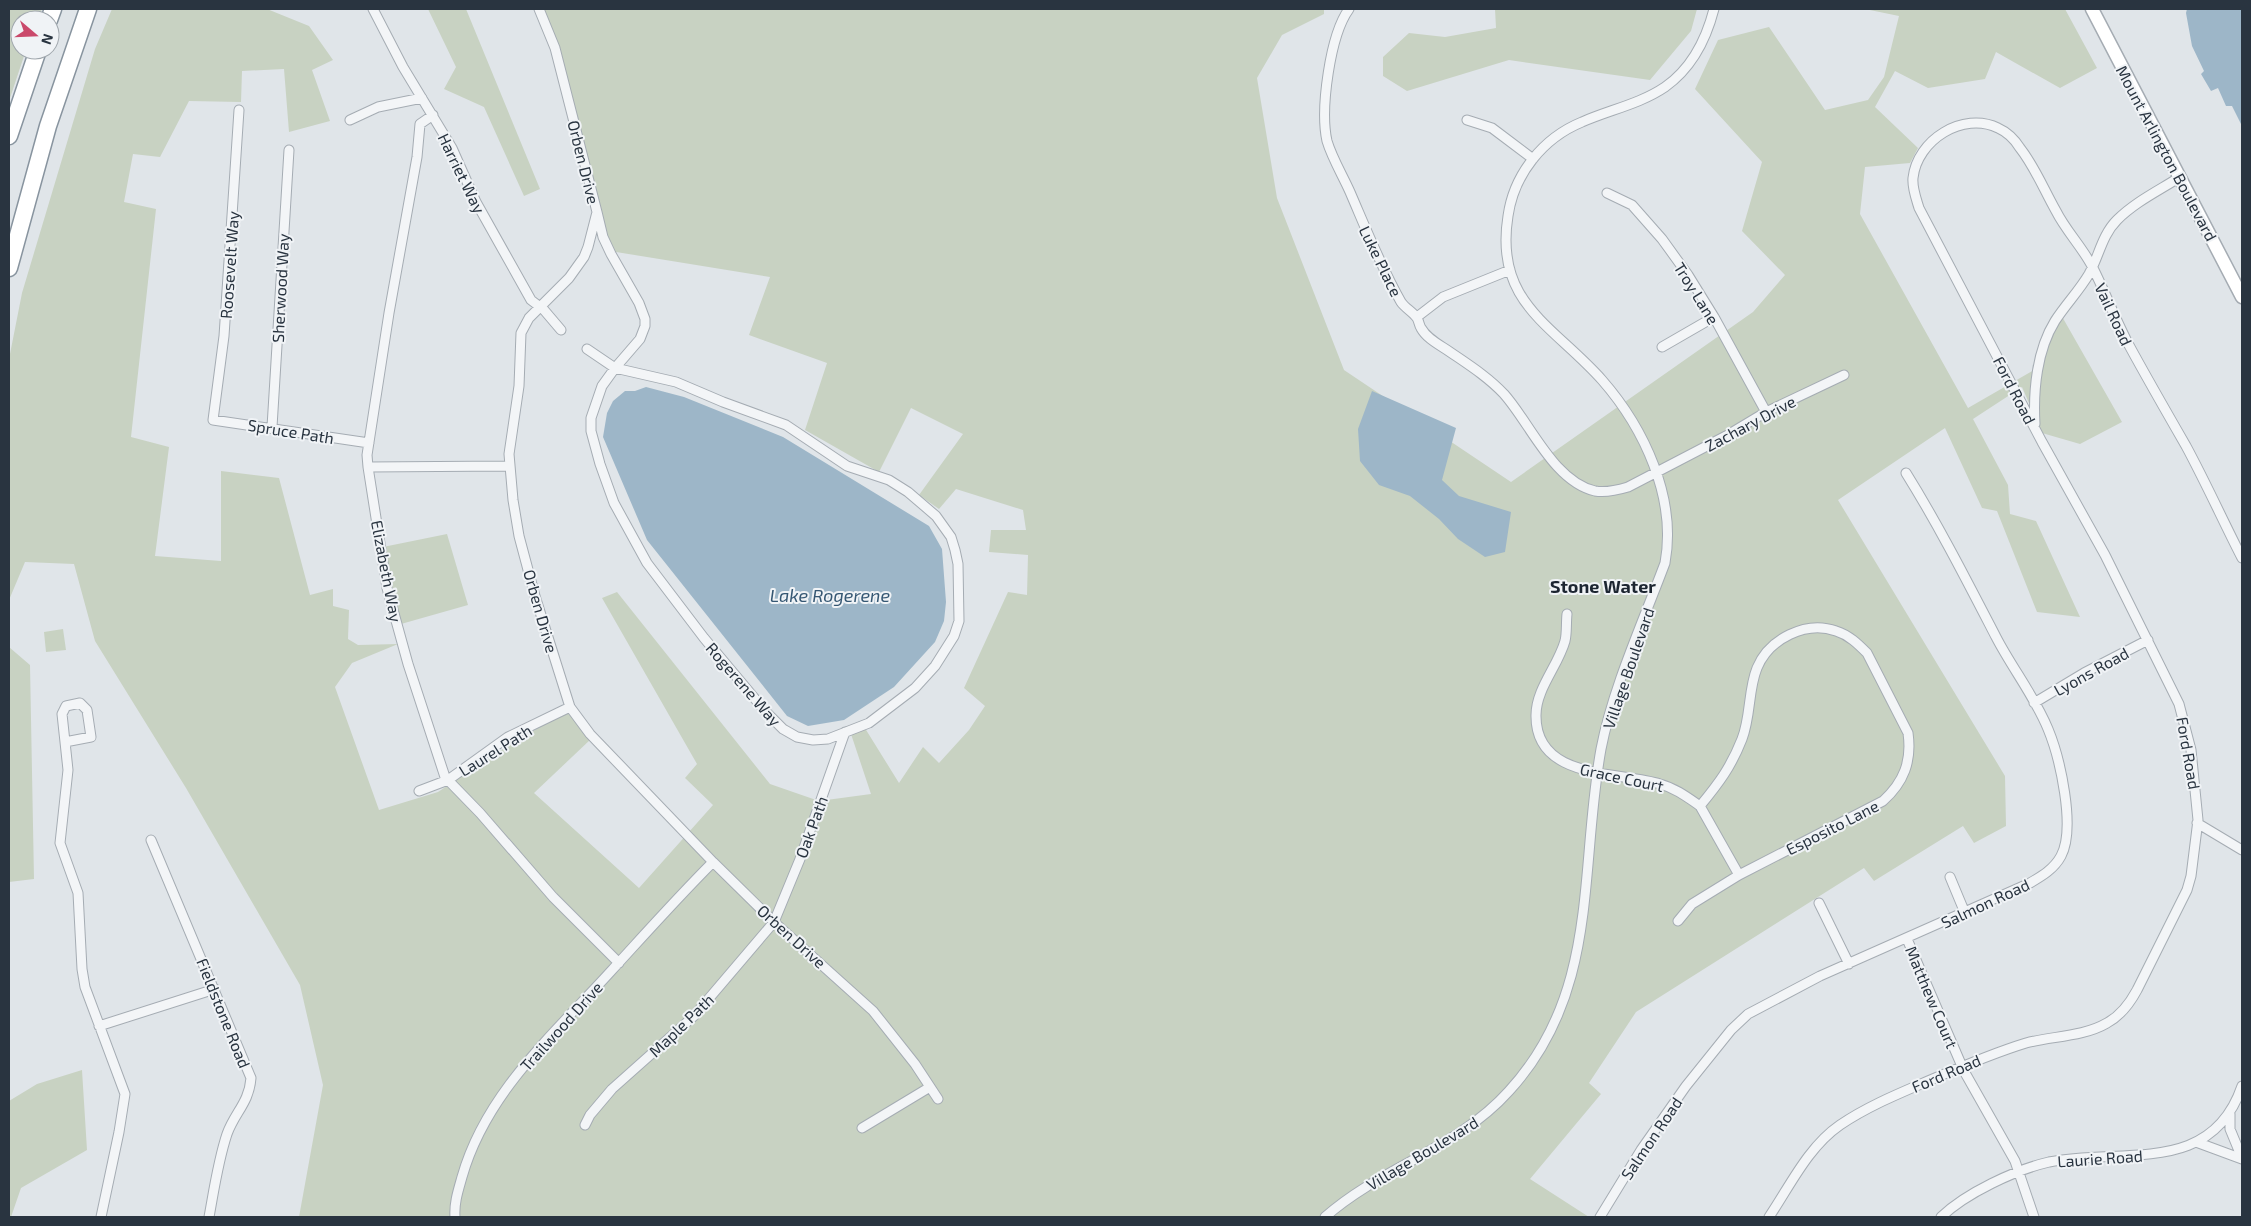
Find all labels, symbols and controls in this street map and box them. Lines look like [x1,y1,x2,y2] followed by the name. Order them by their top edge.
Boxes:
[10,10,60,60] north arrow
[38,32,57,47] text: N
[2113,62,2221,244] street label: Mount Arlington Boulevard
[564,118,604,206] street label: Orben Drive
[434,130,490,217] street label: Harriet Way
[216,210,242,320] street label: Roosevelt Way
[1356,222,1406,300] street label: Luke Place
[268,232,292,343] street label: Sherwood Way
[1671,258,1723,328] street label: Troy Lane
[2091,280,2137,348] street label: Vail Road
[1990,353,2040,427] street label: Ford Road
[1701,391,1799,455] street label: Zachary Drive
[246,415,336,447] street label: Spruce Path
[368,518,406,624] street label: Elizabeth Way
[520,567,562,655] street label: Orben Drive
[1550,575,1656,597] district label: Stone Water
[770,584,890,606] water label: Lake Rogerene
[1598,605,1658,731] street label: Village Boulevard
[703,638,786,730] street label: Rogerene Way
[2050,643,2132,699] street label: Lyons Road
[2173,715,2205,791] street label: Ford Road
[455,720,535,780] street label: Laurel Path
[1578,759,1666,795] street label: Grace Court
[791,793,831,861] street label: Oak Path
[1783,796,1881,858] street label: Esposito Lane
[1938,874,2032,932] street label: Salmon Road
[754,900,830,972] street label: Orben Drive
[1902,943,1962,1051] street label: Matthew Court
[193,955,255,1071] street label: Fieldstone Road
[516,977,606,1075] street label: Trailwood Drive
[645,989,717,1061] street label: Maple Path
[1909,1050,1983,1096] street label: Ford Road
[1616,1093,1686,1183] street label: Salmon Road
[1363,1112,1481,1194] street label: Village Boulevard
[2057,1146,2143,1170] street label: Laurie Road

